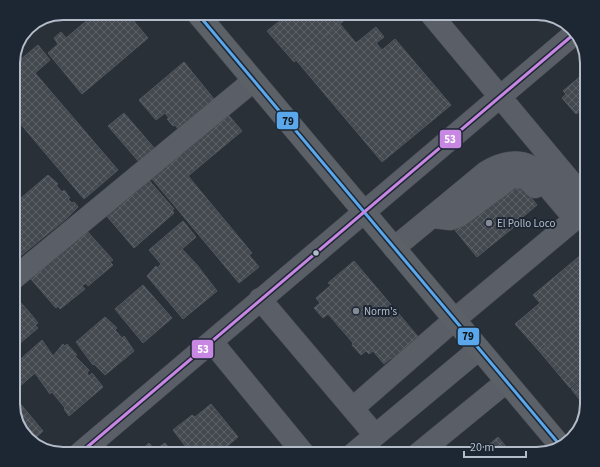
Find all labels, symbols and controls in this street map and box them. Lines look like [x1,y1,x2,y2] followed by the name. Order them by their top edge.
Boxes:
[276,111,299,130] line badge: 79
[282,114,294,129] text: 79
[439,129,462,149] line badge: 53
[444,132,456,147] text: 53
[497,216,555,231] place label: El Pollo Loco
[484,218,494,228] marker: El Pollo Loco
[311,248,321,258] unlabelled marker
[364,304,398,319] place label: Norm's
[351,306,361,316] marker: Norm's
[457,327,480,346] line badge: 79
[462,329,474,344] text: 79
[191,339,214,359] line badge: 53
[197,342,209,357] text: 53
[464,433,526,459] scale bar
[470,439,494,456] text: 20 m

